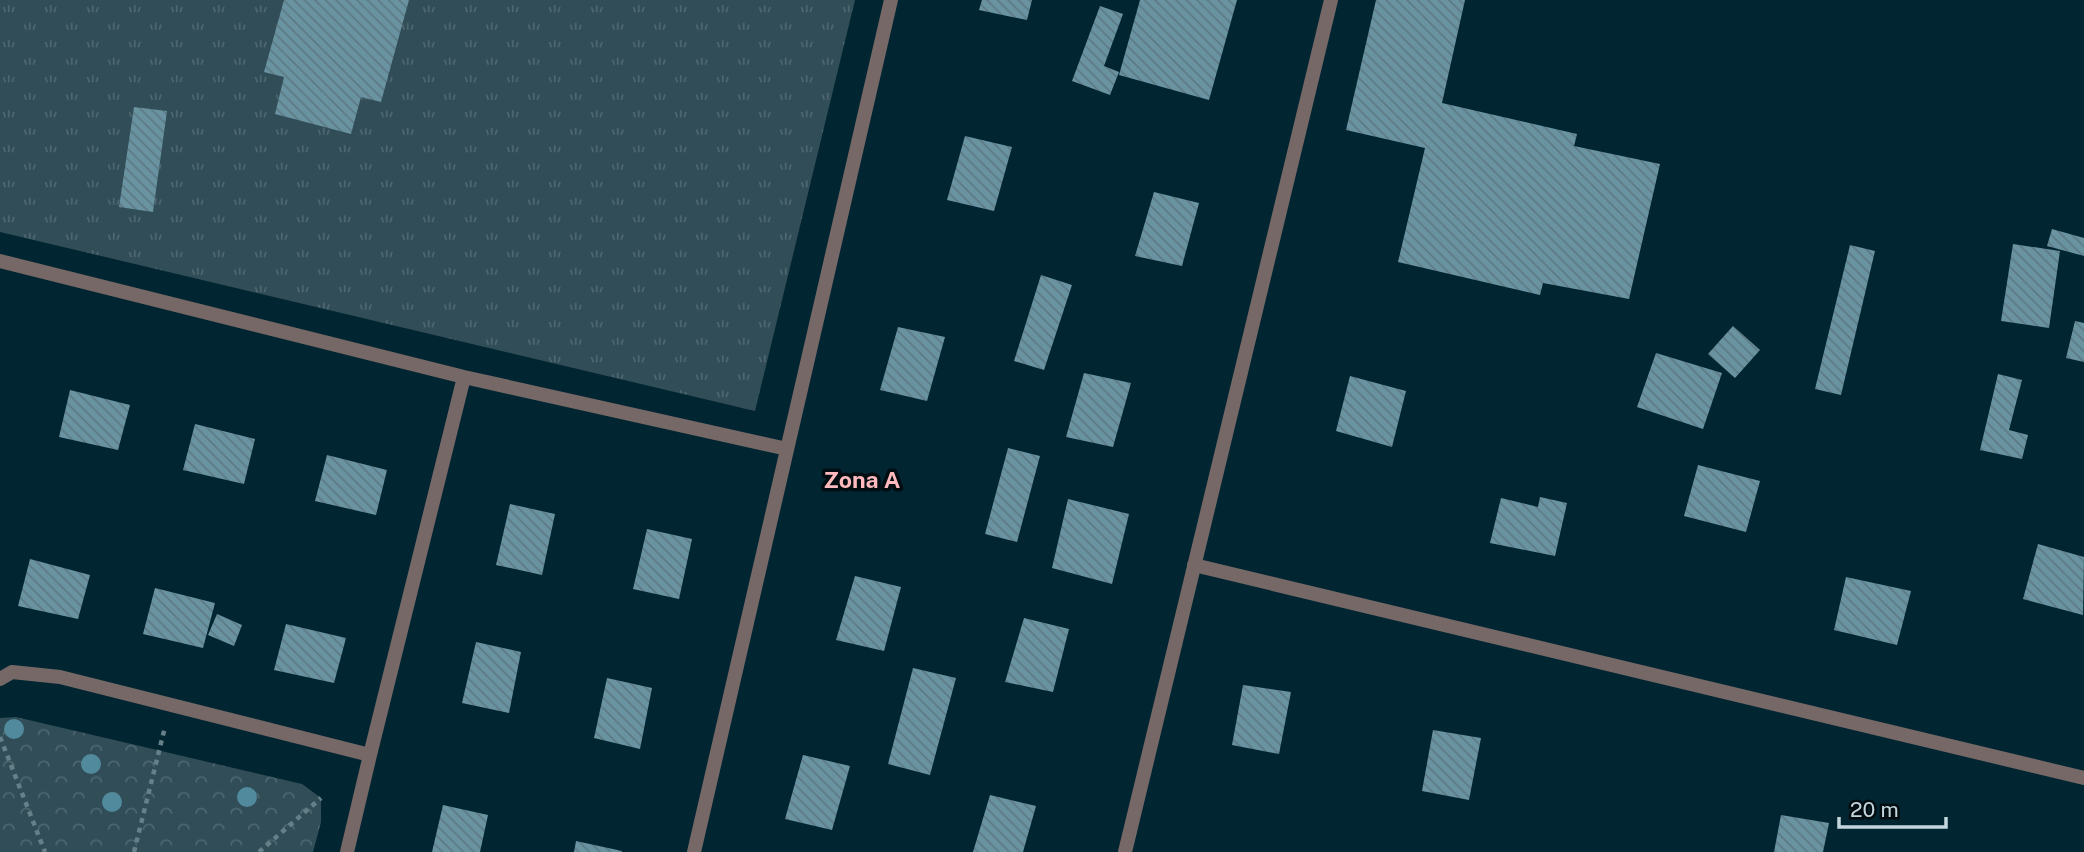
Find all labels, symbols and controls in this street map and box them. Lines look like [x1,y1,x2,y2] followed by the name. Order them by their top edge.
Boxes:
[824,466,901,493] district label: Zona A
[1839,786,1946,830] scale bar
[1850,797,1899,822] text: 20 m

